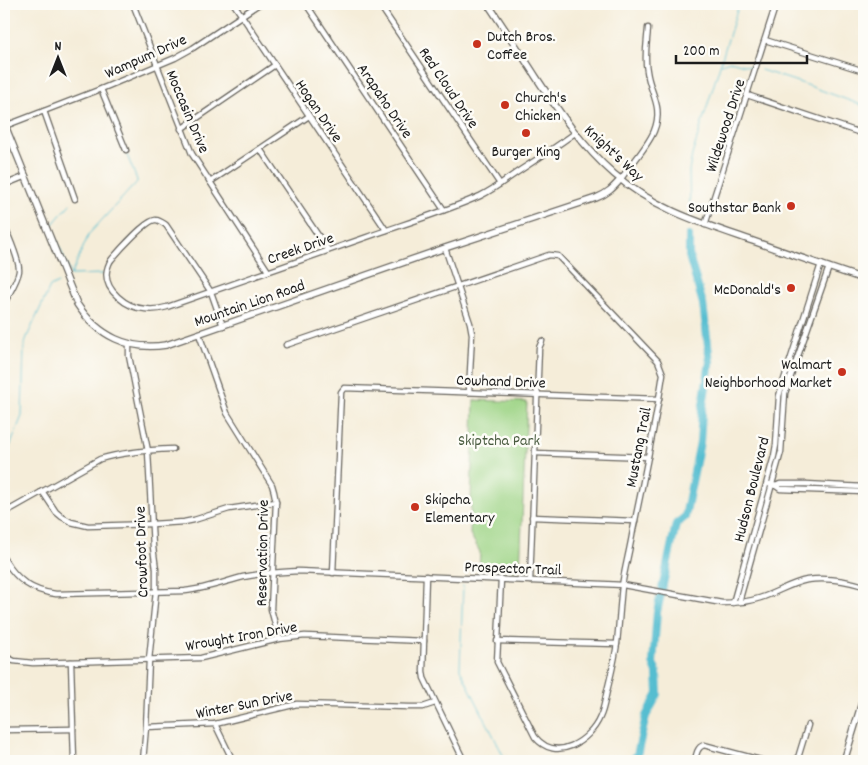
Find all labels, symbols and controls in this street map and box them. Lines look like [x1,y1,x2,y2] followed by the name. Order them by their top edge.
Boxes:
[487,26,556,67] place label: Dutch Bros. Coffee
[101,29,191,86] street label: Wampum Drive
[32,32,82,82] north arrow
[676,32,807,64] scale bar
[55,37,62,57] text: N
[471,38,483,50] marker: Dutch Bros. Coffee
[683,41,720,63] text: 200 m
[412,43,484,134] street label: Red Cloud Drive
[350,59,418,143] street label: Arapaho Drive
[159,67,215,157] street label: Moccasin Drive
[288,75,348,148] street label: Hogan Drive
[700,76,752,175] street label: Wildewood Drive
[515,87,567,128] place label: Church's Chicken
[499,99,511,111] marker: Church's Chicken
[578,120,649,188] street label: Knight's Way
[520,127,532,139] marker: Burger King
[492,141,560,164] place label: Burger King
[688,197,781,220] place label: Southstar Bank
[785,200,797,212] marker: Southstar Bank
[264,227,337,271] street label: Creek Drive
[191,275,308,334] street label: Mountain Lion Road
[714,279,781,302] place label: McDonald's
[785,282,797,294] marker: McDonald's
[705,354,832,395] place label: Walmart Neighborhood Market
[836,366,848,378] marker: Walmart Neighborhood Market
[456,369,546,396] street label: Cowhand Drive
[620,405,659,489] street label: Mustang Trail
[458,430,540,453] park label: Skiptcha Park
[728,435,777,545] street label: Hudson Boulevard
[425,489,495,530] place label: Skipcha Elementary
[251,500,276,607] street label: Reservation Drive
[409,501,421,513] marker: Skipcha Elementary
[129,506,156,598] street label: Crowfoot Drive
[464,556,562,583] street label: Prospector Trail
[184,616,299,659] street label: Wrought Iron Drive
[194,685,295,726] street label: Winter Sun Drive

